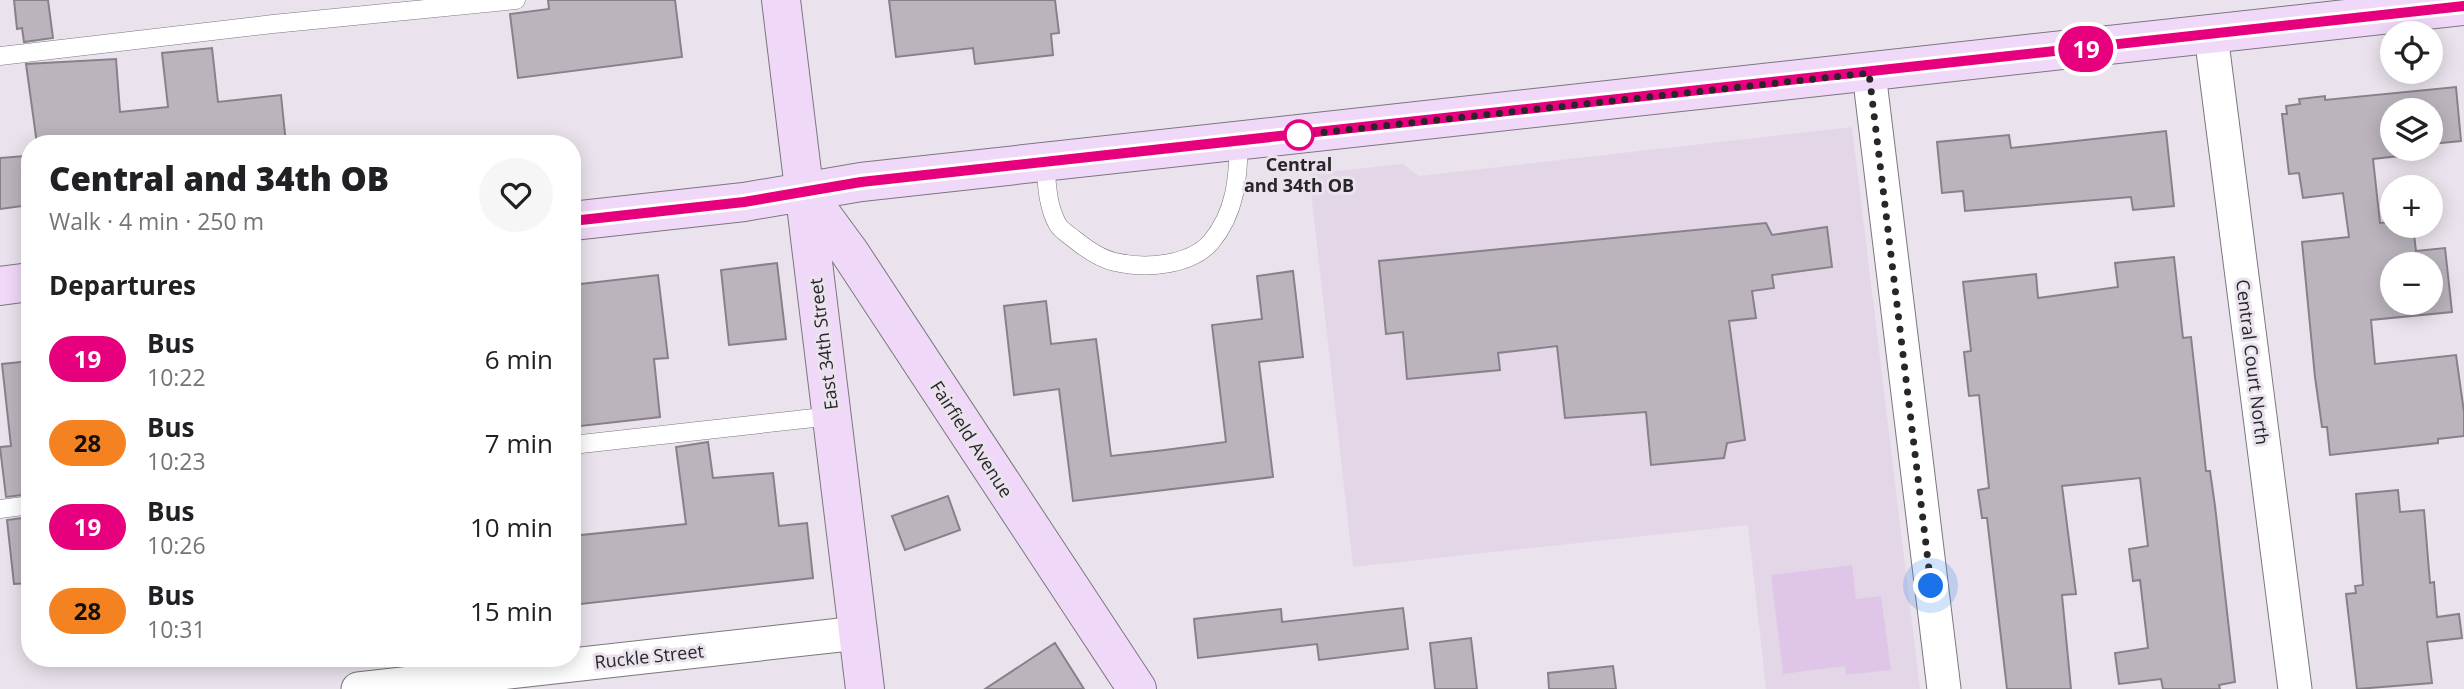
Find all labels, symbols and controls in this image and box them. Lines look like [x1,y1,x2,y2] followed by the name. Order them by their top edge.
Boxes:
[2380,21,2443,315] map controls
[2380,21,2443,84] button: locate
[2054,26,2118,72] line badge: 19
[2072,32,2100,65] text: 19
[2380,98,2443,161] button: layers
[1284,120,1314,150] marker: Central and 34th OB
[1244,152,1354,197] place label: Central and 34th OB
[49,156,389,201] text: Central and 34th OB
[479,158,553,232] button: heart
[2380,175,2443,238] button: +
[49,205,264,237] text: Walk · 4 min · 250 m
[2380,252,2443,315] button: −
[49,267,196,303] text: Departures
[803,277,843,411] street label: East 34th Street
[2231,278,2275,446] street label: Central Court North
[147,325,194,361] text: Bus
[485,341,553,377] text: 6 min
[74,342,101,375] text: 19
[147,361,206,393] text: 10:22
[925,376,1019,502] street label: Fairfield Avenue
[147,409,194,445] text: Bus
[485,425,553,461] text: 7 min
[74,426,101,459] text: 28
[147,445,206,477] text: 10:23
[147,493,194,529] text: Bus
[470,509,553,545] text: 10 min
[74,510,101,543] text: 19
[147,529,206,561] text: 10:26
[1913,568,1948,603] your location
[147,577,194,613] text: Bus
[470,593,553,629] text: 15 min
[74,594,101,627] text: 28
[147,613,206,645] text: 10:31
[593,638,705,674] street label: Ruckle Street

